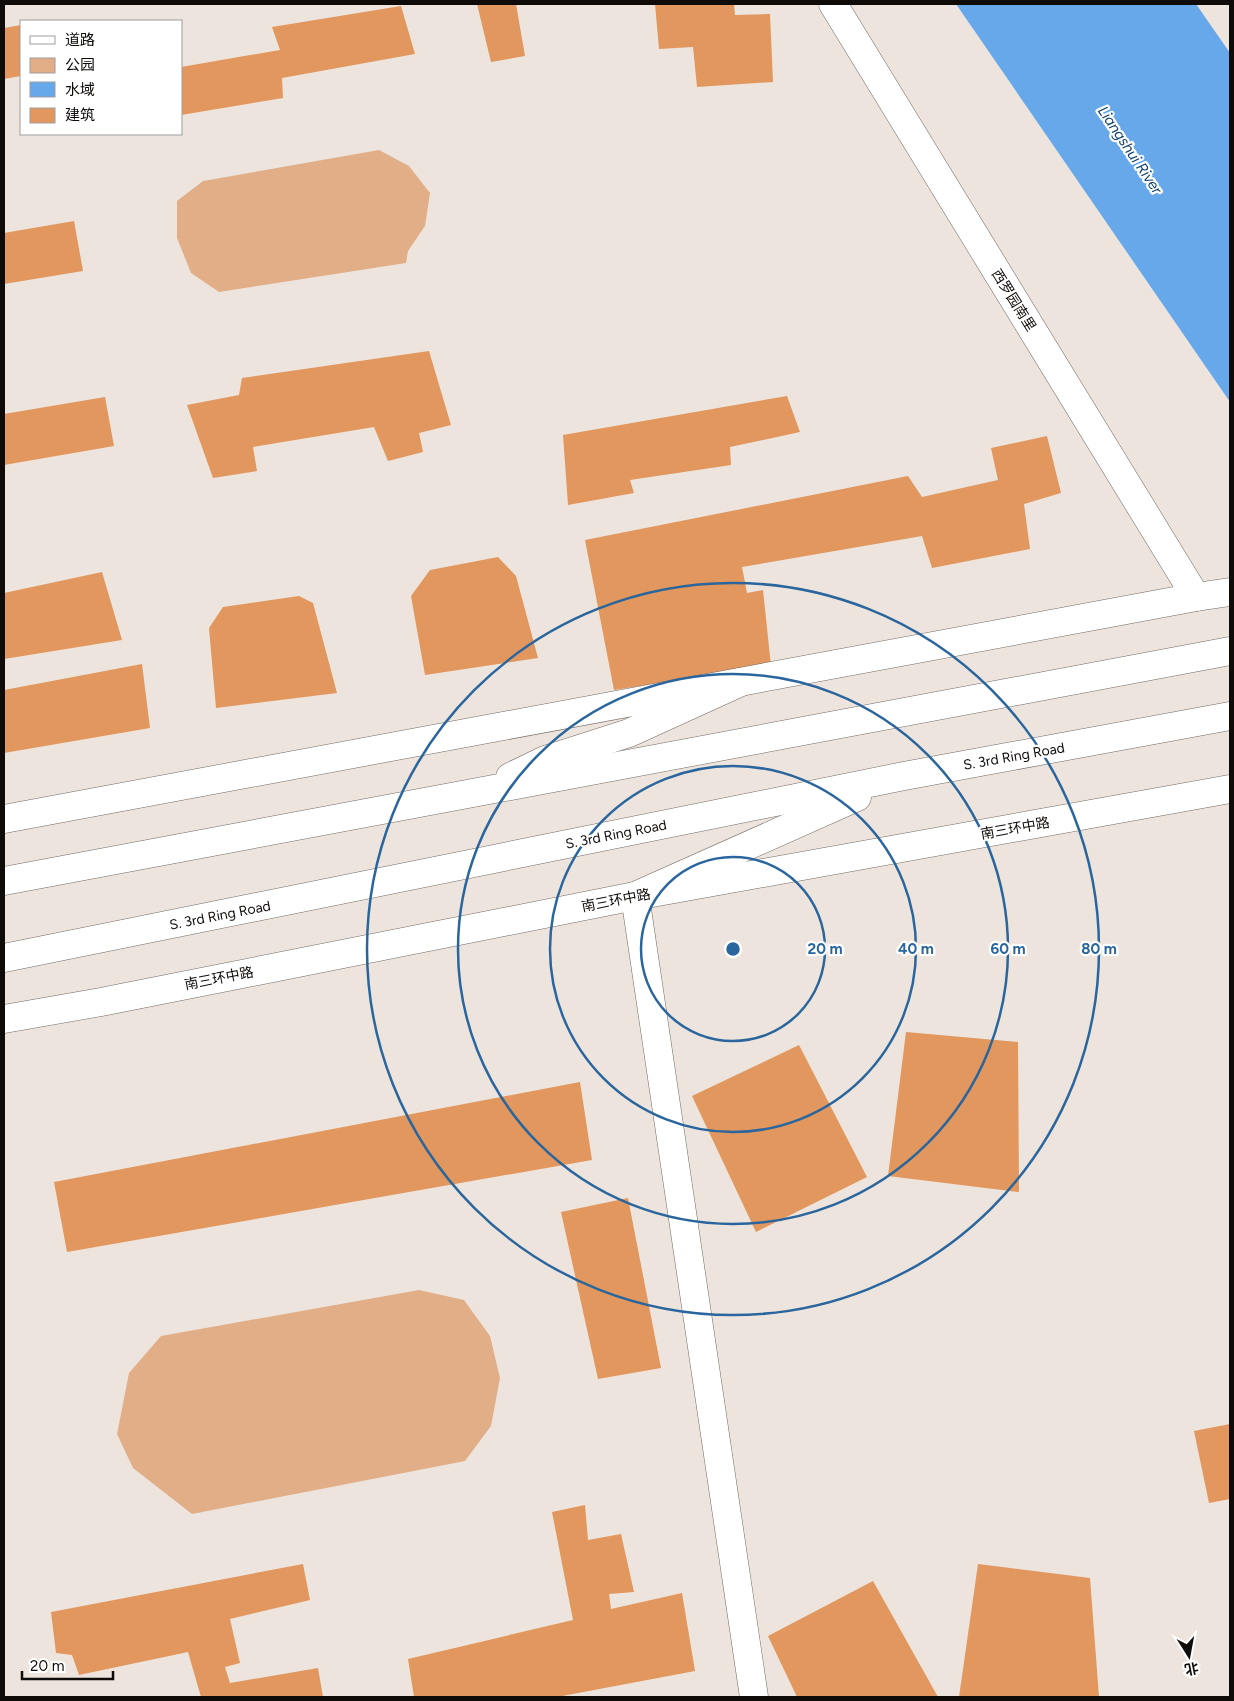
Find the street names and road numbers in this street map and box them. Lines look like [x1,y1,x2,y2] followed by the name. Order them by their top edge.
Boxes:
[988,266,1039,334] street label: 西罗园南里
[962,739,1066,774] street label: S. 3rd Ring Road
[979,814,1051,843] street label: 南三环中路
[564,816,668,853] street label: S. 3rd Ring Road
[580,885,652,916] street label: 南三环中路
[168,897,272,934] street label: S. 3rd Ring Road
[183,963,255,994] street label: 南三环中路

